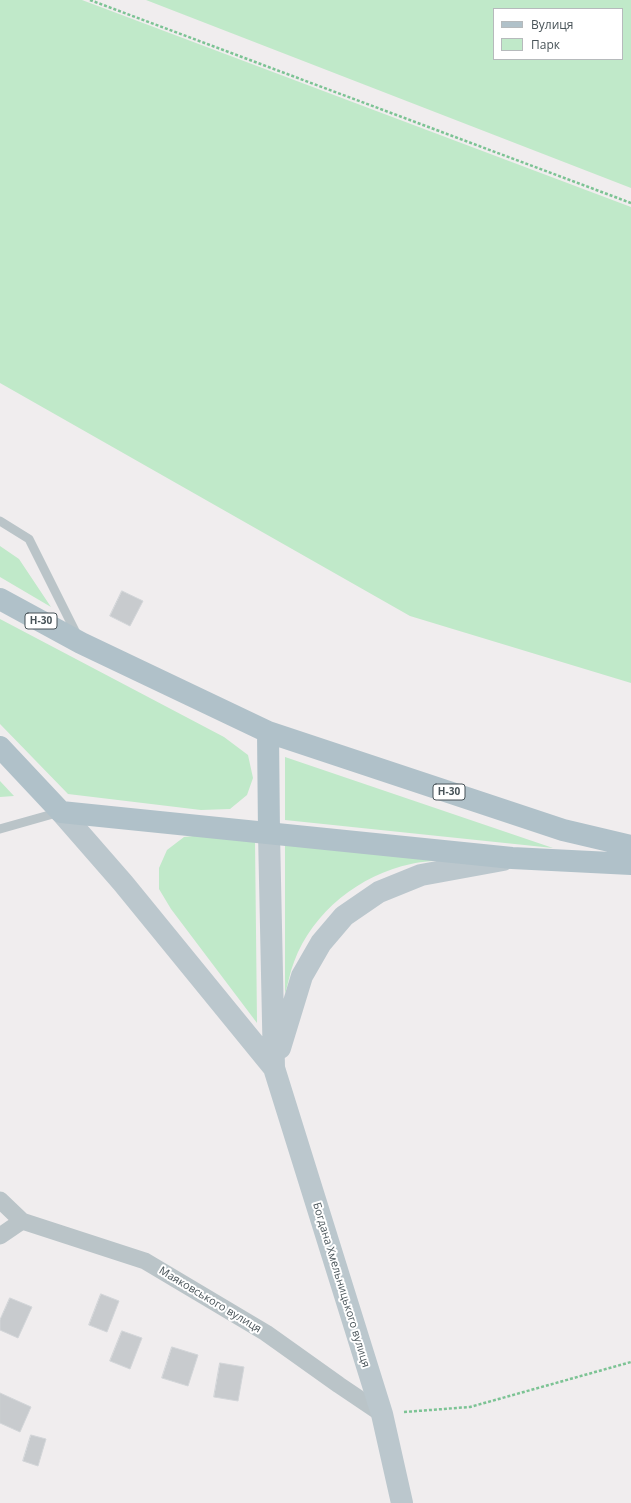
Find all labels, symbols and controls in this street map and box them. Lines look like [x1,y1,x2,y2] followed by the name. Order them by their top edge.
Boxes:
[493,8,623,60] legend
[531,16,573,33] text: Вулиця
[531,36,560,53] text: Парк
[25,613,57,629] road number: Н-30
[433,784,465,800] road number: Н-30
[310,1201,372,1369] street label: Богдана Хмельницького вулиця
[156,1264,264,1336] street label: Маяковського вулиця

